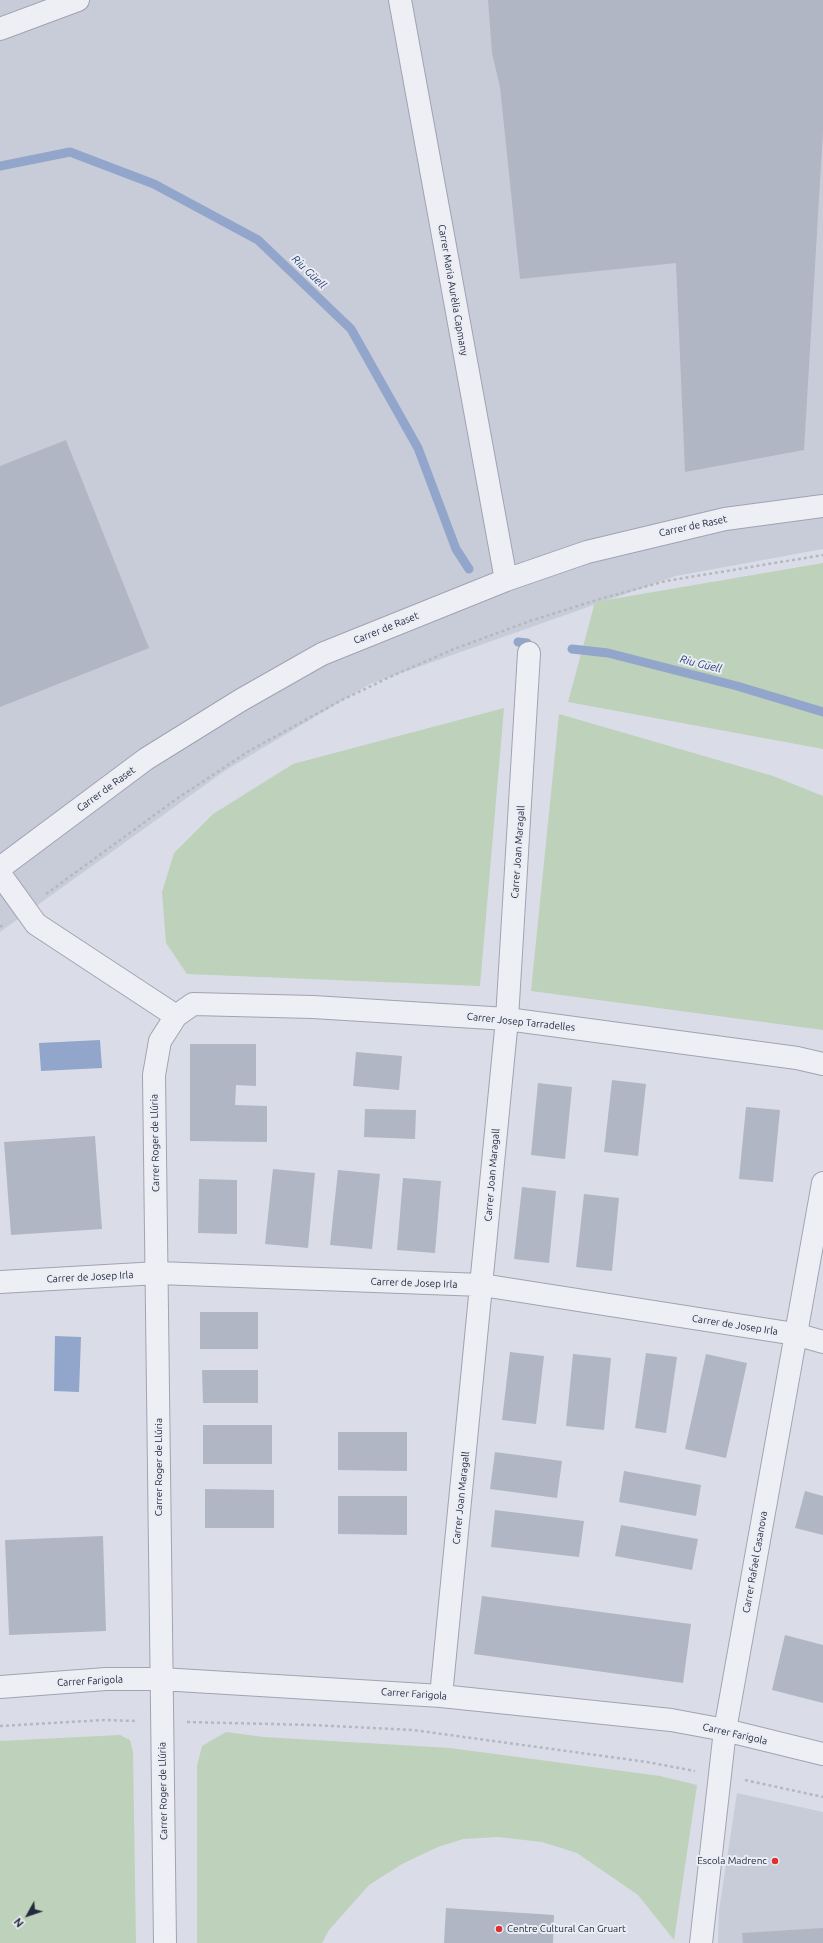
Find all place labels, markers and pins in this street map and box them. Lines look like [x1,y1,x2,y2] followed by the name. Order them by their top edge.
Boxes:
[697,1855,767,1867] place label: Escola Madrenc
[770,1856,780,1866] marker: Escola Madrenc
[507,1923,626,1935] place label: Centre Cultural Can Gruart
[494,1924,504,1934] marker: Centre Cultural Can Gruart

